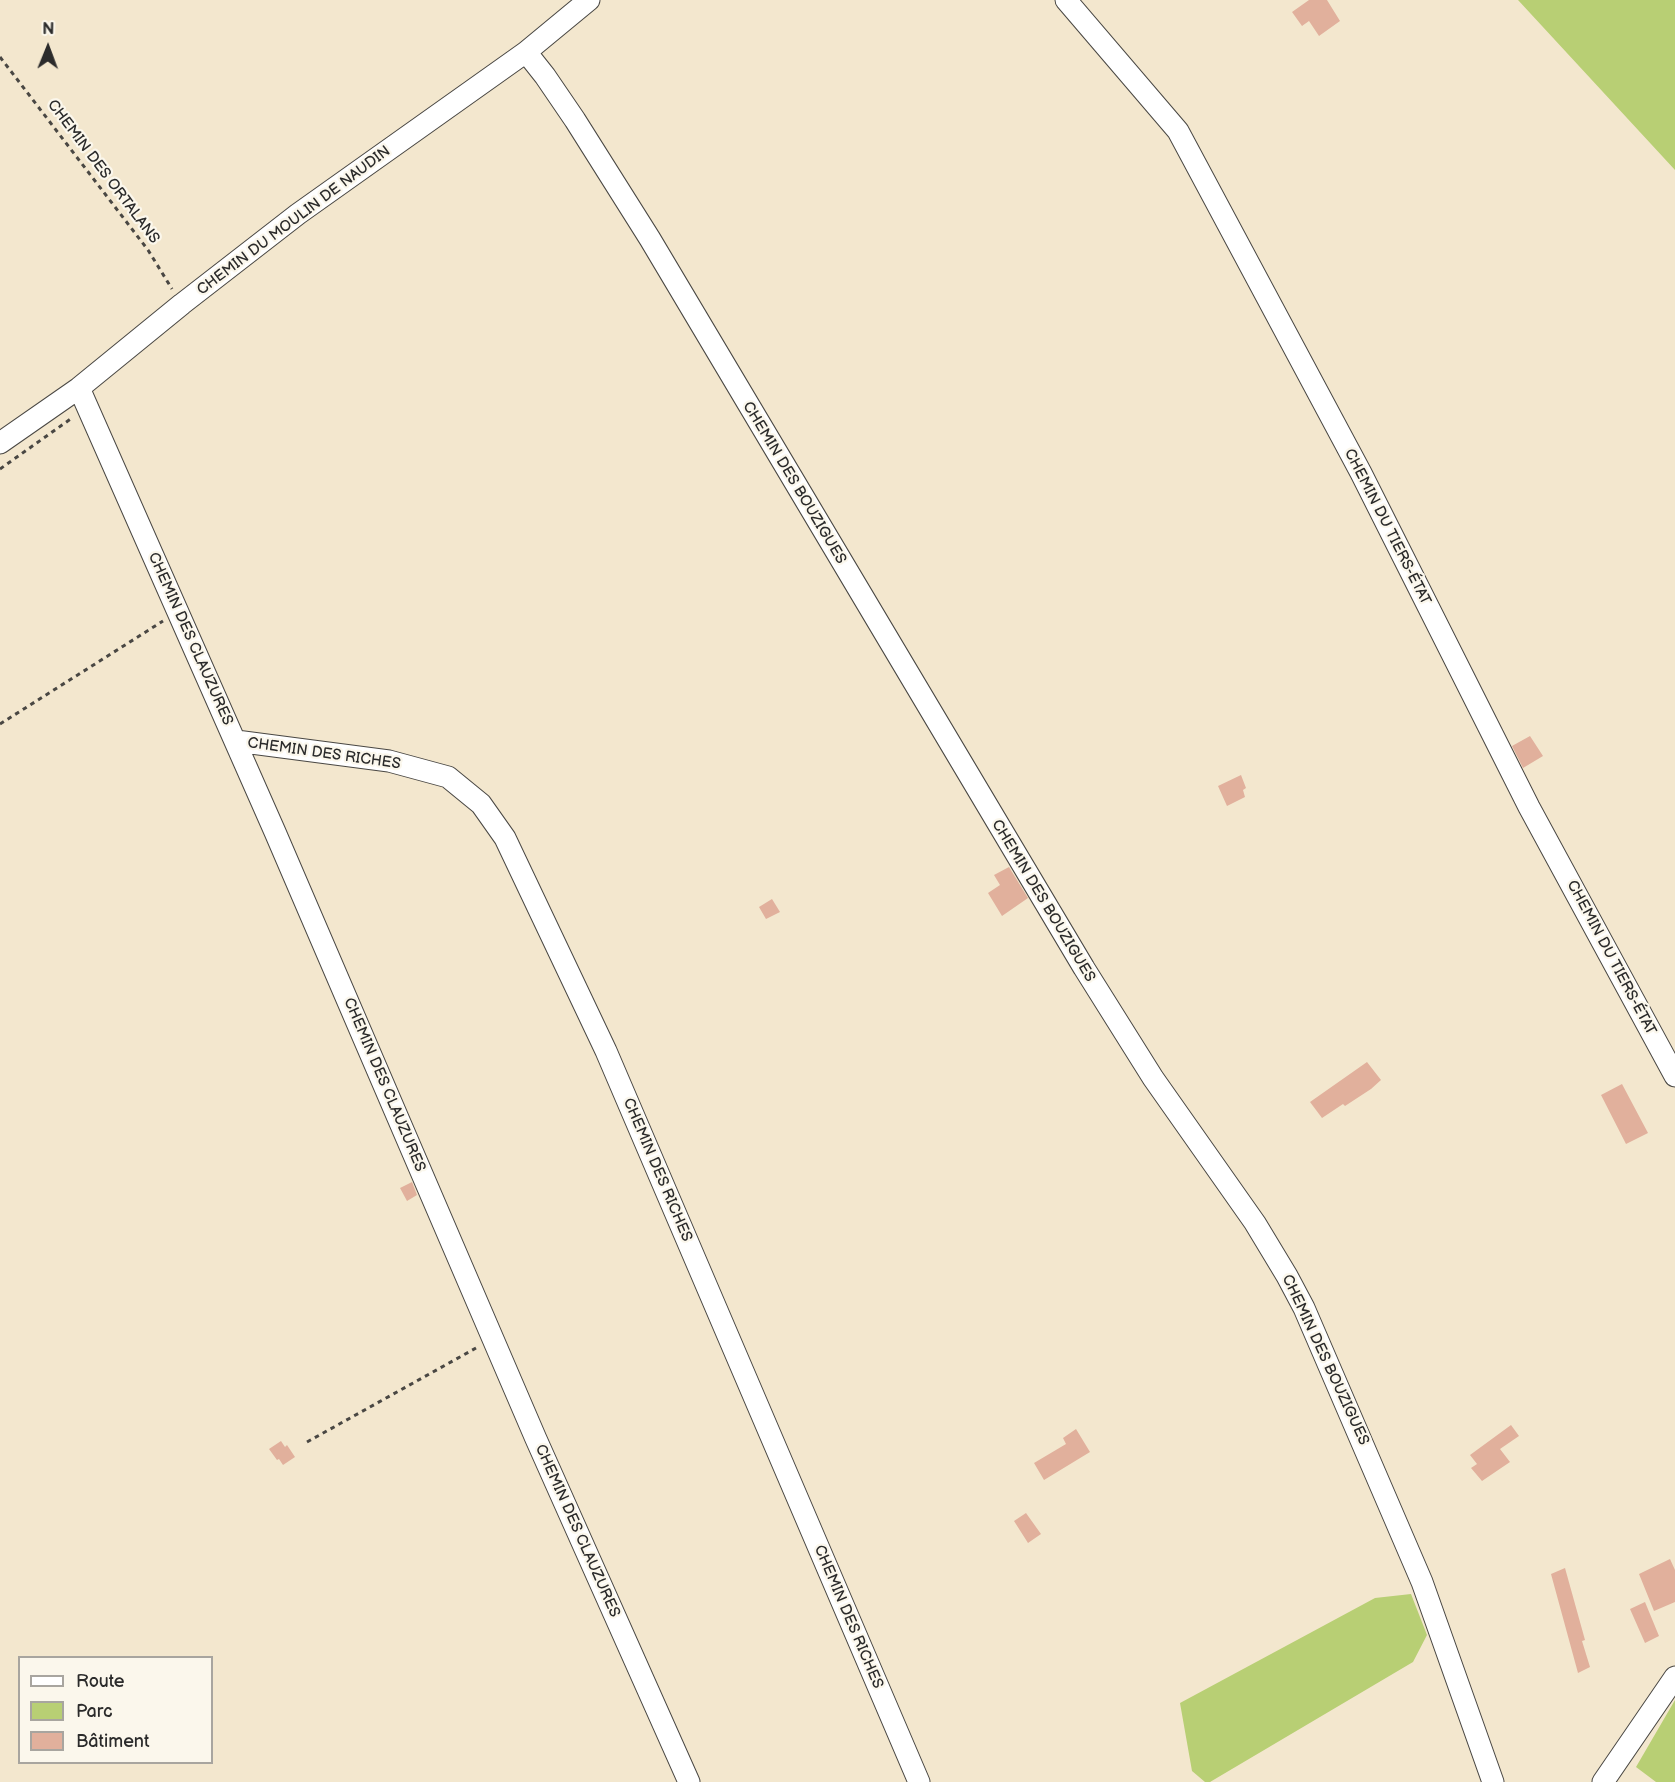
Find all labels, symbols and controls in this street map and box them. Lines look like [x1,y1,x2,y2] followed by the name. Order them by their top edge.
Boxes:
[18,18,78,78] north arrow
[42,20,55,39] text: N
[43,97,163,247] street label: CHEMIN DES ORTALANS
[194,142,394,300] street label: CHEMIN DU MOULIN DE NAUDIN
[738,399,850,567] street label: CHEMIN DES BOUZIGUES
[1340,446,1434,608] street label: CHEMIN DU TIERS-ÉTAT
[144,550,236,728] street label: CHEMIN DES CLAUZURES
[246,734,402,774] street label: CHEMIN DES RICHES
[987,817,1099,985] street label: CHEMIN DES BOUZIGUES
[1562,877,1660,1039] street label: CHEMIN DU TIERS-ÉTAT
[339,995,429,1175] street label: CHEMIN DES CLAUZURES
[619,1095,695,1245] street label: CHEMIN DES RICHES
[1278,1272,1372,1448] street label: CHEMIN DES BOUZIGUES
[531,1442,623,1620] street label: CHEMIN DES CLAUZURES
[810,1542,886,1692] street label: CHEMIN DES RICHES
[18,1656,213,1764] legend
[76,1671,125,1692] text: Route
[76,1701,113,1722] text: Parc
[76,1731,150,1752] text: Bâtiment

